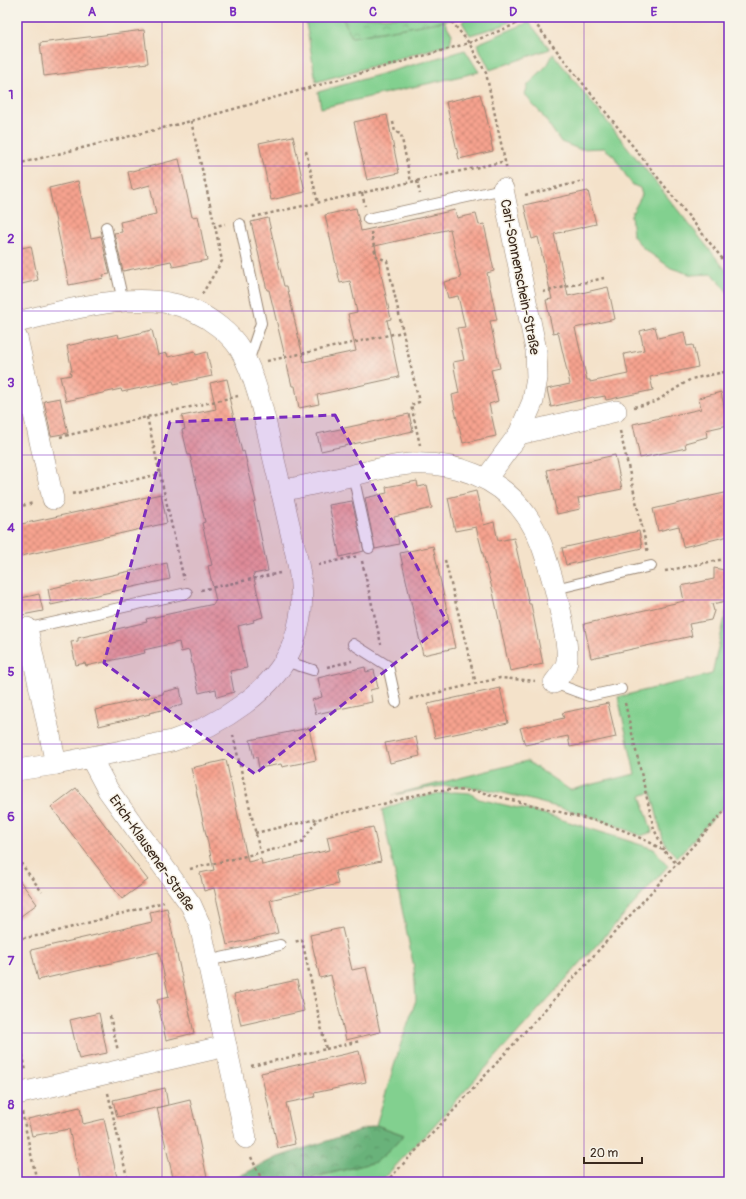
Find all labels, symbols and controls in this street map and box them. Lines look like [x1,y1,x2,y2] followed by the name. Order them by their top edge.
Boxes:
[88,4,97,20] text: A
[229,4,237,20] text: B
[369,4,377,20] text: C
[509,4,517,20] text: D
[651,4,658,20] text: E
[8,87,14,103] text: 1
[497,198,543,356] street label: Carl-Sonnenschein-Straße
[7,231,15,247] text: 2
[7,375,15,391] text: 3
[7,520,15,536] text: 4
[7,664,15,680] text: 5
[105,792,199,914] street label: Erich-Klausener-Straße
[7,809,15,825] text: 6
[8,953,15,969] text: 7
[8,1097,15,1113] text: 8
[584,1139,642,1165] scale bar
[590,1146,619,1161] text: 20 m

